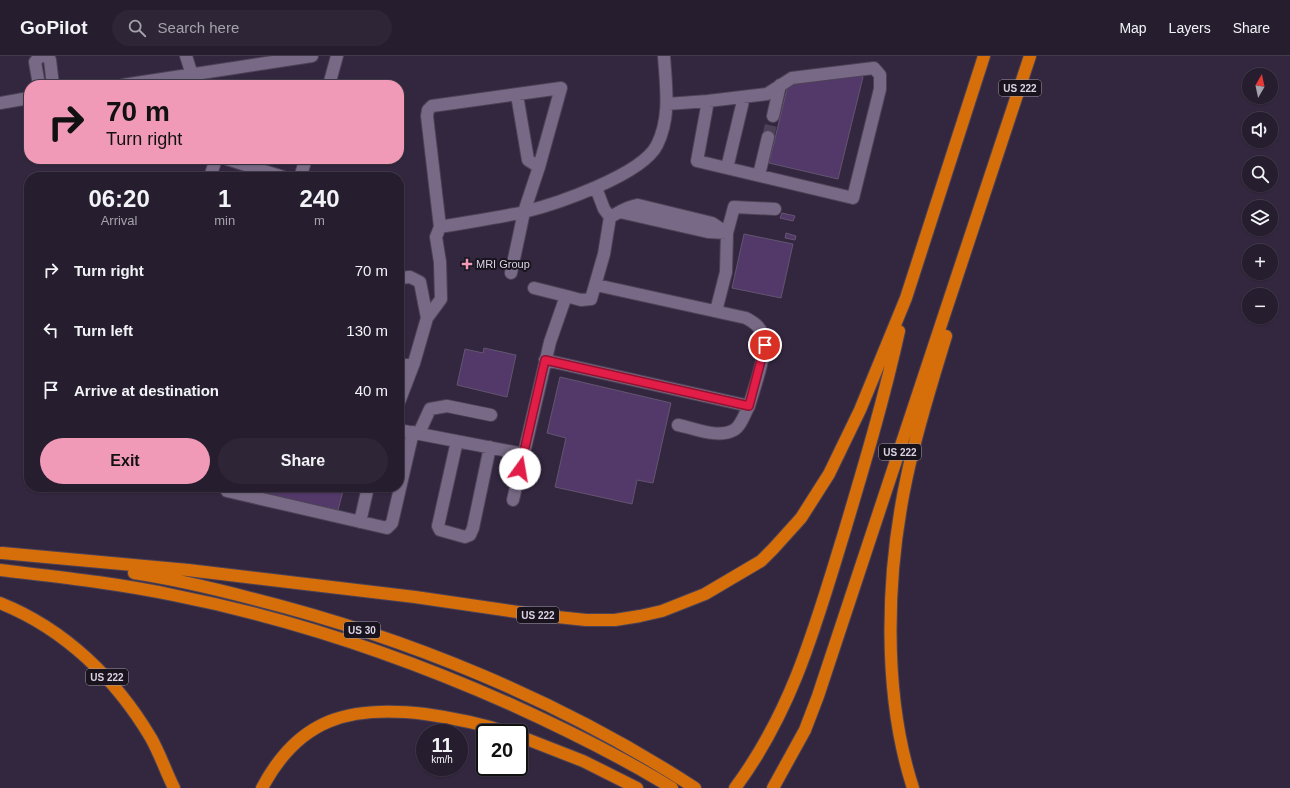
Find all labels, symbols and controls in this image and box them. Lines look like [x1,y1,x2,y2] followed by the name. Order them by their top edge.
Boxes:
[112,10,392,46] search box
[20,17,88,38] text: GoPilot
[126,17,148,39] icon: search
[158,19,239,36] text: Search here
[1119,20,1147,36] text: Map
[1169,20,1211,36] text: Layers
[1233,20,1270,36] text: Share
[1242,68,1278,104] north arrow
[1242,68,1278,324] map controls
[999,80,1041,96] road number: US 222
[40,96,92,148] icon: right
[106,96,170,127] text: 70 m
[1242,112,1278,148] button: sound
[106,129,182,149] text: Turn right
[1242,156,1278,192] button: search
[88,185,150,212] text: 06:20
[218,185,231,212] text: 1
[300,185,340,212] text: 240
[1242,200,1278,236] button: layers
[101,213,138,228] text: Arrival
[214,213,235,228] text: min
[314,213,325,228] text: m
[1242,244,1278,280] button: +
[461,258,473,270] marker: MRI Group
[476,258,530,270] place label: MRI Group
[40,259,62,281] icon: right
[74,262,144,279] text: Turn right
[355,262,388,279] text: 70 m
[1242,288,1278,324] button: −
[40,319,62,341] icon: left
[74,322,133,339] text: Turn left
[346,322,388,339] text: 130 m
[748,328,782,362] pin
[754,334,776,356] icon: arrive
[40,379,62,401] icon: arrive
[74,382,219,399] text: Arrive at destination
[355,382,388,399] text: 40 m
[40,438,210,484] button: Exit
[218,438,388,484] button: Share
[879,444,921,460] road number: US 222
[499,448,541,490] position arrow
[517,607,559,623] road number: US 222
[344,622,380,638] road number: US 30
[86,669,128,685] road number: US 222
[476,724,528,776] speed limit sign: 20
[431,734,453,756] text: 11
[431,754,453,765] text: km/h

